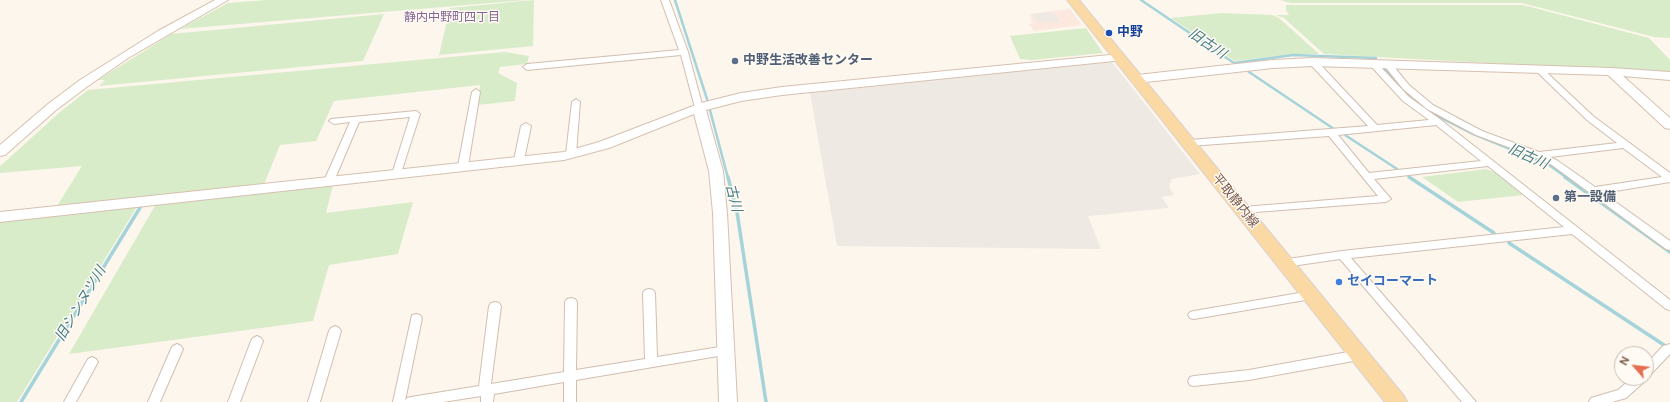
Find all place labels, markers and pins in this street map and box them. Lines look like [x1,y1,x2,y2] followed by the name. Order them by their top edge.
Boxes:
[1117,25,1143,41] place label: 中野
[1104,28,1114,38] marker: 中野
[743,53,873,69] place label: 中野生活改善センター
[730,56,740,66] marker: 中野生活改善センター
[1564,190,1616,206] place label: 第一設備
[1551,193,1561,203] marker: 第一設備
[1347,274,1438,290] place label: セイコーマート
[1334,277,1344,287] marker: セイコーマート

